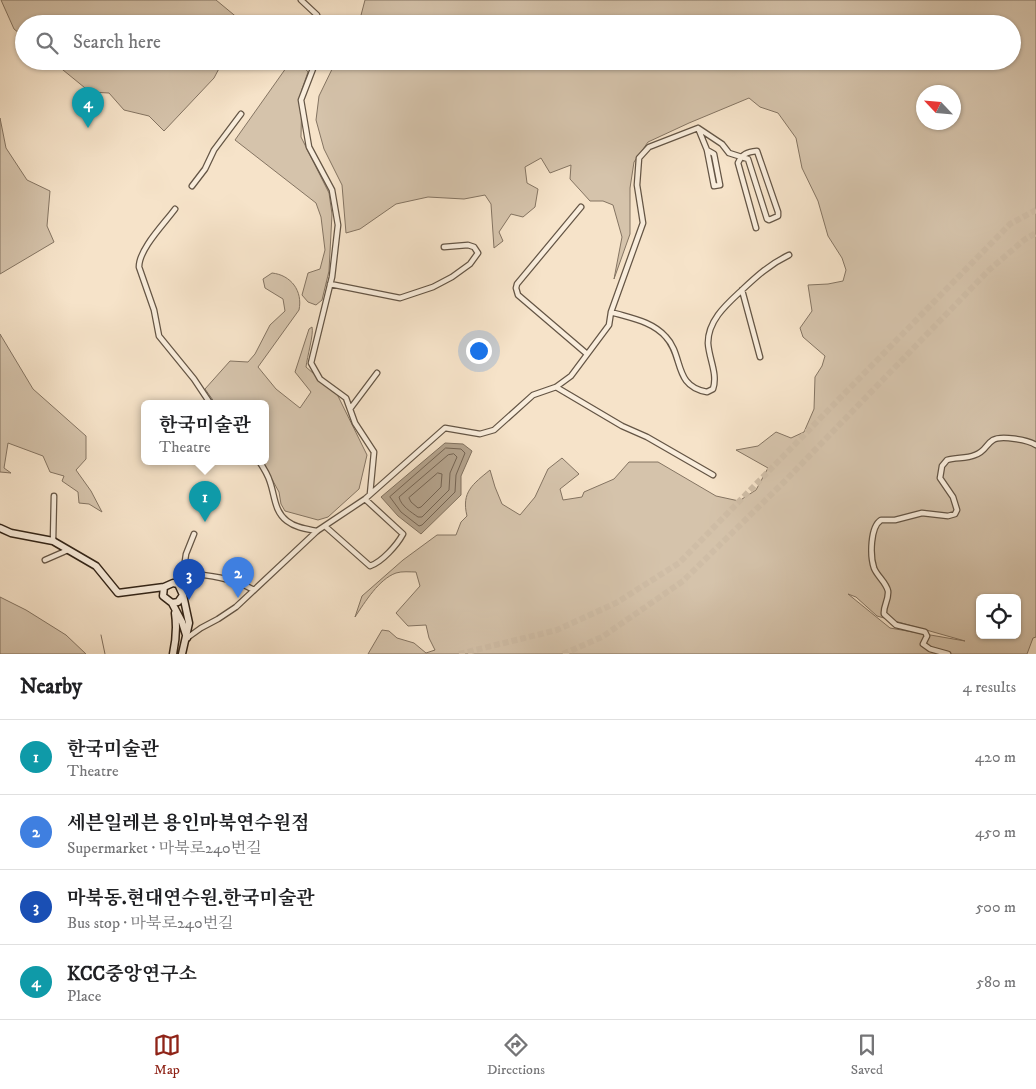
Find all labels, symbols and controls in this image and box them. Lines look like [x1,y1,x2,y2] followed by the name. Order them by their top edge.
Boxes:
[15,15,1021,70] search box
[33,29,61,57] icon: search
[73,31,161,54] text: Search here
[916,85,961,130] north arrow
[72,87,104,128] pin: 4
[466,338,492,364] your location
[141,400,269,465] popup
[159,414,251,437] text: 한국미술관
[159,437,211,457] text: Theatre
[189,481,221,522] pin: 1
[222,557,254,598] pin: 2
[173,559,205,600] pin: 3
[976,594,1021,639] map controls
[976,594,1021,639] button: locate
[20,674,82,700] text: Nearby
[963,677,1016,697] text: 4 results
[67,738,159,761] text: 한국미술관
[33,747,39,767] text: 1
[975,747,1016,767] text: 420 m
[67,761,119,781] text: Theatre
[67,812,310,835] text: 세븐일레븐 용인마북연수원점
[32,822,40,842] text: 2
[975,822,1016,842] text: 450 m
[67,838,262,858] text: Supermarket · 마북로240번길
[67,887,315,910] text: 마북동.현대연수원.한국미술관
[33,897,39,917] text: 3
[975,897,1016,917] text: 500 m
[67,913,234,933] text: Bus stop · 마북로240번길
[67,963,197,986] text: KCC중앙연구소
[31,972,41,992] text: 4
[976,972,1016,992] text: 580 m
[67,986,101,1006] text: Place
[153,1031,181,1079] tab: Map
[487,1031,545,1079] tab: Directions
[851,1031,883,1079] tab: Saved

